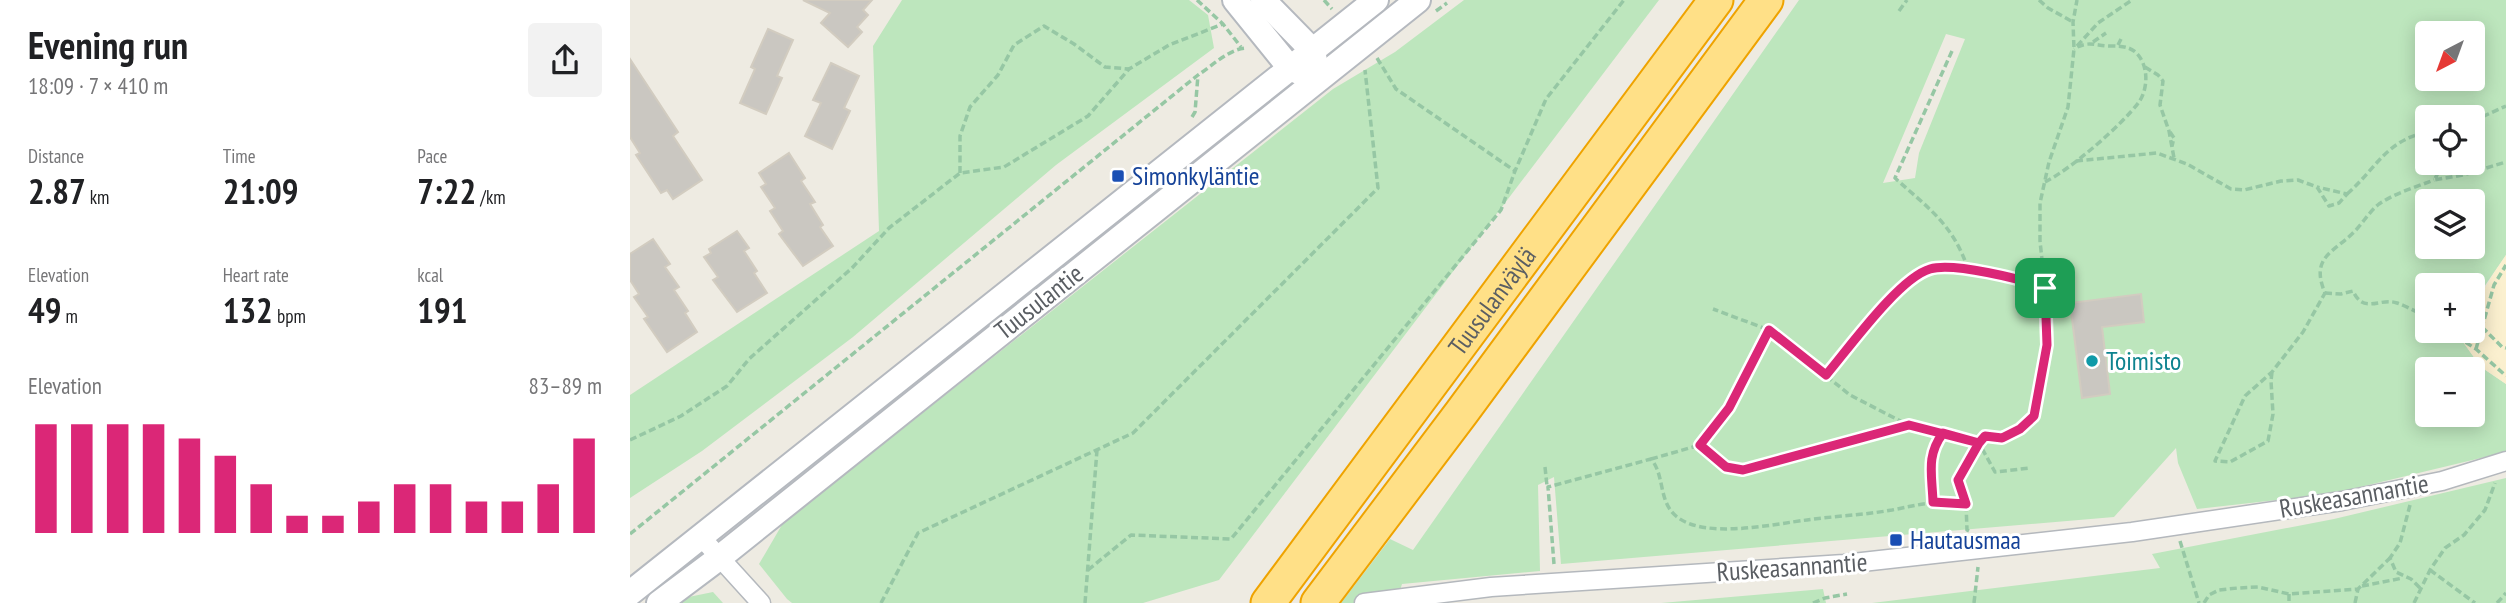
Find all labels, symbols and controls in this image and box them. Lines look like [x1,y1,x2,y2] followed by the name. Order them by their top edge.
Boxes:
[28,20,188,69] text: Evening run
[2415,21,2485,91] north arrow
[2415,21,2485,427] map controls
[528,23,602,97] button: share
[28,71,168,100] text: 18:09 · 7 × 410 m
[2415,105,2485,175] button: locate
[28,144,84,168] text: Distance
[223,144,256,168] text: Time
[417,144,447,168] text: Pace
[1132,159,1260,192] place label: Simonkyläntie
[28,168,86,214] text: 2.87
[223,168,298,214] text: 21:09
[417,168,476,214] text: 7:22
[1110,168,1126,184] marker: Simonkyläntie
[86,185,109,209] text: km
[476,185,506,209] text: /km
[2415,189,2485,259] button: layers
[1441,240,1543,362] street label: Tuusulanväylä
[988,257,1090,346] street label: Tuusulantie
[2015,258,2075,318] pin
[28,263,89,287] text: Elevation
[223,263,289,287] text: Heart rate
[417,263,443,287] text: kcal
[2026,269,2064,307] icon: arrive
[2415,273,2485,343] button: +
[28,287,61,333] text: 49
[223,287,273,333] text: 132
[417,287,468,333] text: 191
[61,304,78,328] text: m
[273,304,306,328] text: bpm
[2106,344,2181,377] place label: Toimisto
[2084,353,2100,369] marker: Toimisto
[2415,357,2485,427] button: −
[28,371,102,400] text: Elevation
[529,371,602,400] text: 83–89 m
[2277,466,2431,525] street label: Ruskeasannantie
[1910,523,2021,556] place label: Hautausmaa
[1888,532,1904,548] marker: Hautausmaa
[1716,545,1868,588] street label: Ruskeasannantie

